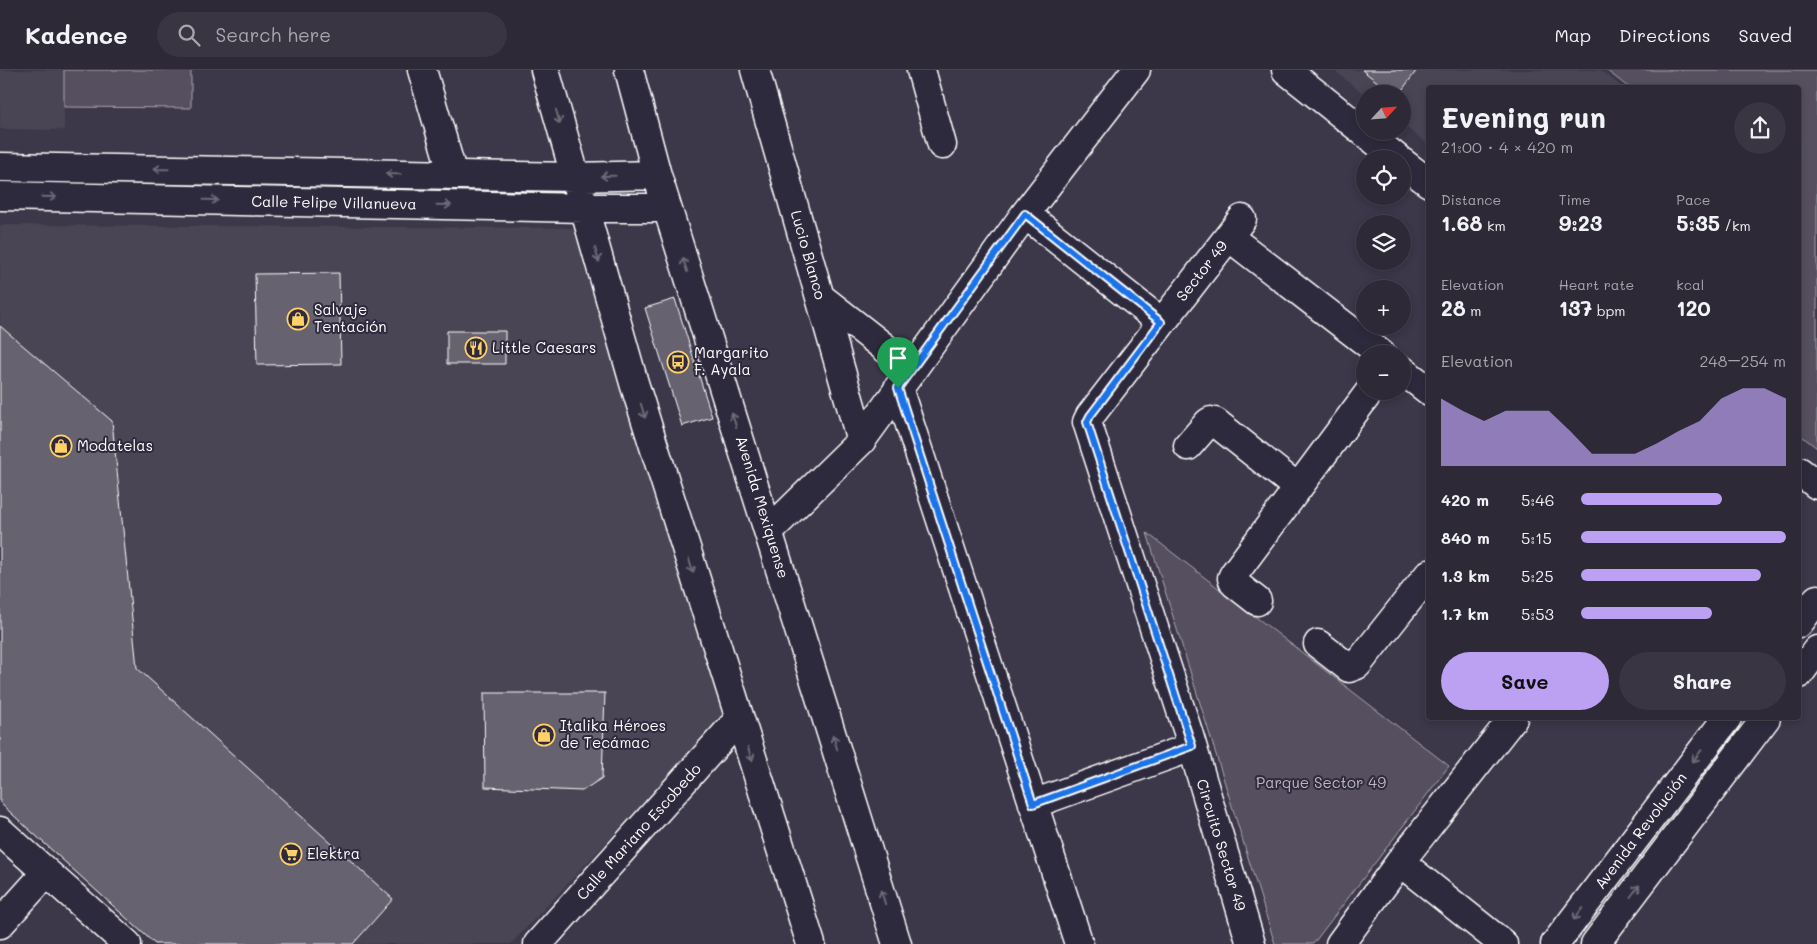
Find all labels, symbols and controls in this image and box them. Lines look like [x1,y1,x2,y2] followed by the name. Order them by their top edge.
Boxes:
[157,12,507,57] search box
[25,19,127,50] text: Kadence
[175,21,203,49] icon: search
[215,22,331,47] text: Search here
[1554,23,1591,47] text: Map
[1619,23,1711,47] text: Directions
[1739,23,1792,47] text: Saved
[1356,85,1411,140] north arrow
[1356,85,1411,400] map controls
[1441,99,1606,135] text: Evening run
[1734,102,1786,154] button: share
[553,109,563,125] one-way arrow
[1441,136,1573,157] text: 21:00 · 4 × 420 m
[1356,150,1411,205] button: locate
[153,165,169,174] one-way arrow
[386,169,402,179] one-way arrow
[601,171,617,181] one-way arrow
[1441,190,1501,209] text: Distance
[1559,190,1591,209] text: Time
[1676,190,1711,209] text: Pace
[251,191,417,213] street label: Calle Felipe Villanueva
[40,192,56,202] one-way arrow
[202,195,219,205] one-way arrow
[435,200,451,210] one-way arrow
[787,208,831,302] street label: Lucio Blanco
[1441,209,1483,236] text: 1.68
[1559,209,1602,236] text: 9:23
[1676,209,1720,236] text: 5:35
[1356,215,1411,270] button: layers
[1483,216,1506,235] text: km
[1720,216,1751,235] text: /km
[1171,236,1231,305] street label: Sector 49
[593,246,603,262] one-way arrow
[680,257,690,273] one-way arrow
[1441,275,1504,294] text: Elevation
[1559,275,1634,294] text: Heart rate
[1676,275,1704,294] text: kcal
[1356,280,1411,335] button: +
[1441,294,1466,321] text: 28
[1559,294,1592,321] text: 137
[1676,294,1711,321] text: 120
[314,299,387,336] place label: Salvaje Tentación
[1466,301,1481,320] text: m
[1592,301,1625,320] text: bpm
[286,307,310,331] shop icon: Salvaje Tentación
[464,336,488,360] restaurant icon: Little Caesars
[492,337,596,357] place label: Little Caesars
[877,337,919,388] pin
[694,342,769,379] place label: Margarito F. Ayala
[884,344,912,372] icon: arrive
[1356,345,1411,400] button: −
[666,350,690,374] bus stop icon: Margarito F. Ayala
[1441,350,1513,371] text: Elevation
[1699,350,1786,371] text: 248–254 m
[638,402,648,418] one-way arrow
[729,412,739,428] one-way arrow
[732,433,794,580] street label: Avenida Mexiquense
[49,434,73,458] shop icon: Modatelas
[77,435,153,455] place label: Modatelas
[1441,489,1489,510] text: 420 m
[1521,489,1554,510] text: 5:46
[1441,527,1490,548] text: 840 m
[1521,527,1552,548] text: 5:15
[687,558,696,573] one-way arrow
[1441,565,1490,586] text: 1.3 km
[1521,565,1554,586] text: 5:25
[1441,603,1489,624] text: 1.7 km
[1521,603,1554,624] text: 5:53
[1441,652,1609,710] button: Save
[1619,652,1786,710] button: Share
[560,715,666,752] place label: Italika Héroes de Tecámac
[532,723,556,747] shop icon: Italika Héroes de Tecámac
[829,735,839,751] one-way arrow
[746,746,756,762] one-way arrow
[1692,749,1703,762] one-way arrow
[572,759,705,904] street label: Calle Mariano Escobedo
[1590,768,1691,893] street label: Avenida Revolución
[1256,772,1386,792] park label: Parque Sector 49
[1192,776,1252,913] street label: Circuito Sector 49
[279,842,303,866] supermarket icon: Elektra
[307,843,360,863] place label: Elektra
[1630,884,1640,898] one-way arrow
[877,890,887,906] one-way arrow
[1573,907,1583,921] one-way arrow

